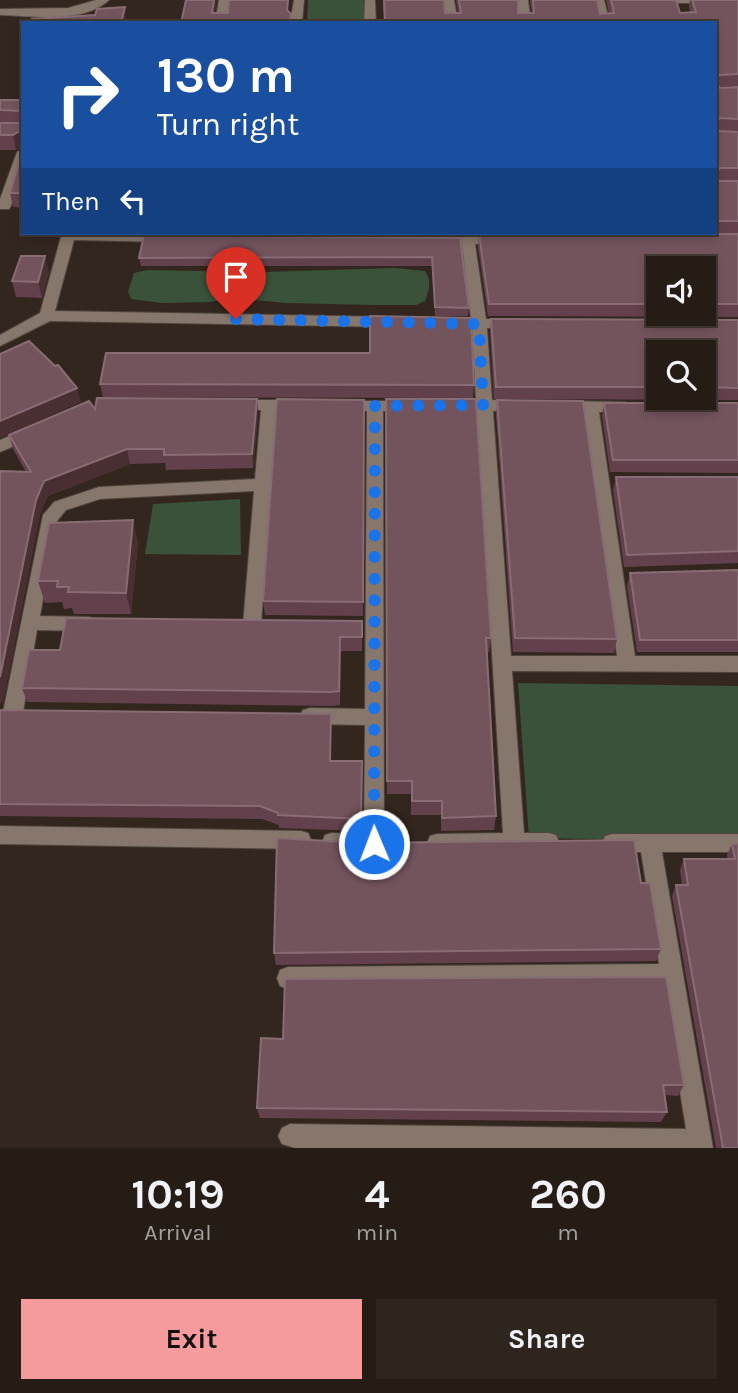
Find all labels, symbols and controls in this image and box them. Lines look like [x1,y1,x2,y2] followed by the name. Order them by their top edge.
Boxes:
[157,47,295,104] text: 130 m
[42,49,133,140] icon: right
[157,106,299,143] text: Turn right
[114,182,152,220] icon: left
[42,186,100,217] text: Then
[206,247,266,319] pin
[646,256,716,410] map controls
[646,256,716,326] button: sound
[217,258,255,296] icon: arrive
[646,340,716,410] button: search
[337,807,411,881] position arrow
[131,1169,225,1219] text: 10:19
[364,1169,389,1219] text: 4
[529,1169,607,1219] text: 260
[144,1219,212,1246] text: Arrival
[356,1219,398,1246] text: min
[557,1219,579,1246] text: m
[21,1299,362,1379] button: Exit
[376,1299,717,1379] button: Share

